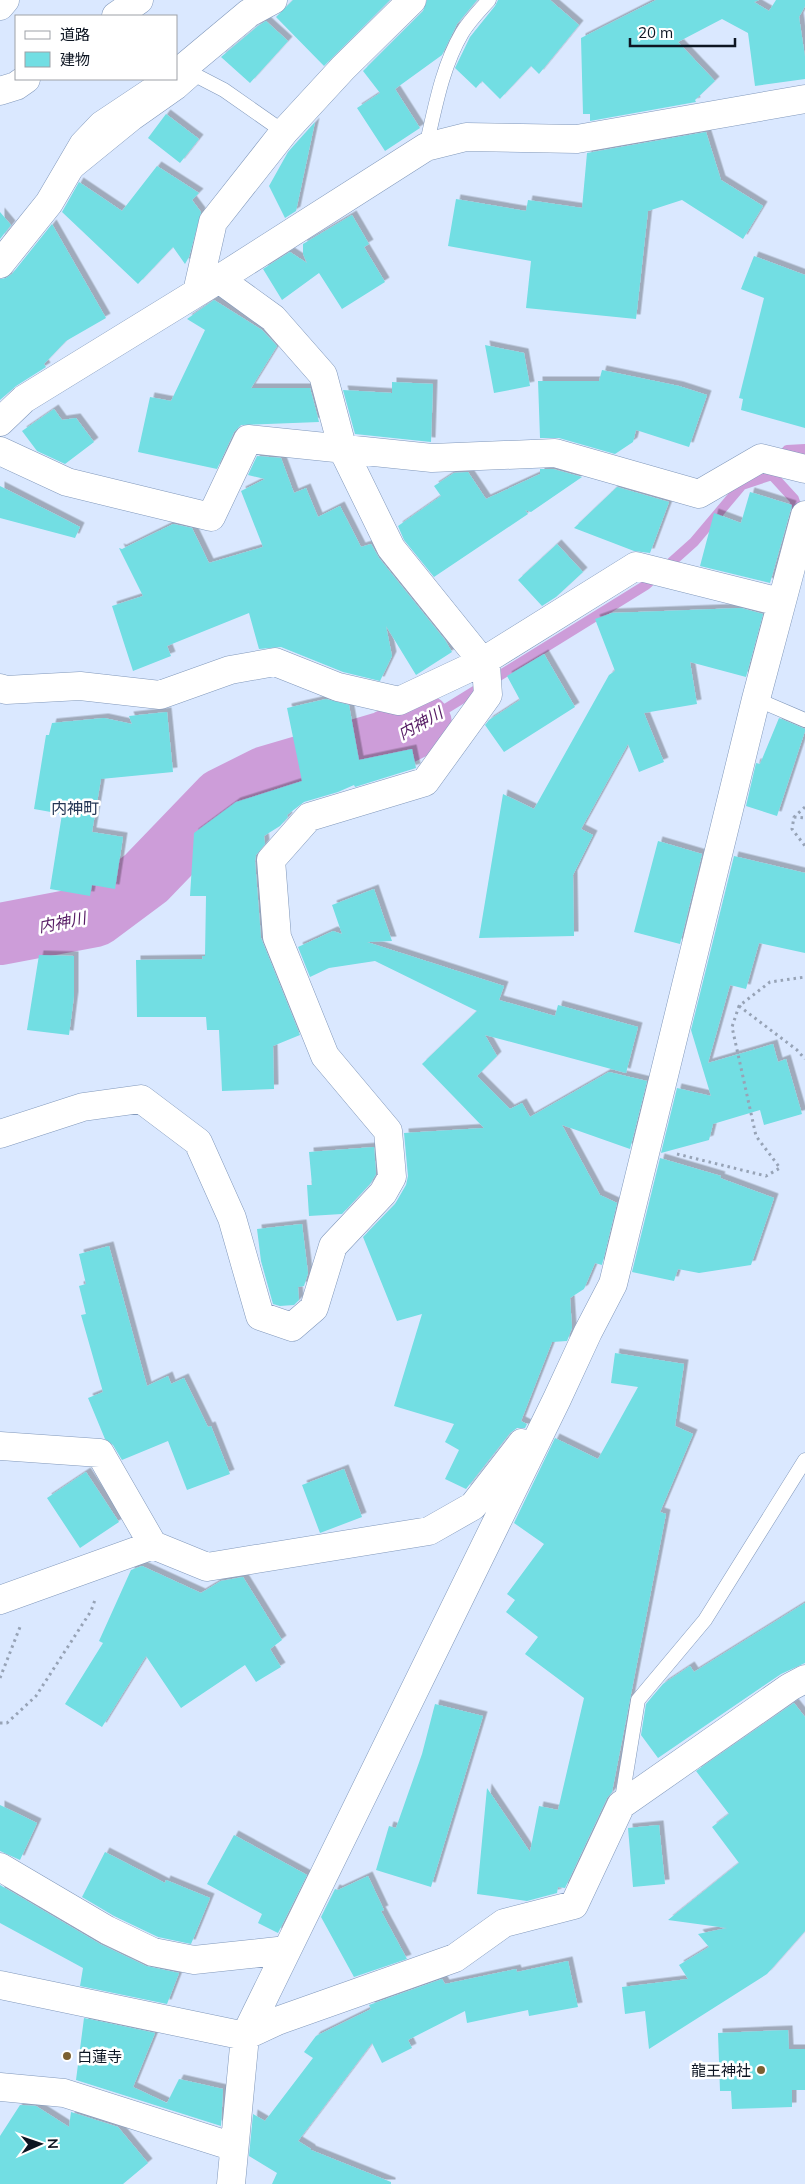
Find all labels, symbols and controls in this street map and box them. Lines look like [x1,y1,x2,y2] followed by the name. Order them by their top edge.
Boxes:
[15,15,178,80] legend
[630,15,735,47] scale bar
[638,23,673,42] text: 20 m
[60,25,90,44] text: 道路
[60,50,90,69] text: 建物
[394,702,448,743] water label: 内神川
[51,798,99,818] district label: 内神町
[37,907,89,936] water label: 内神川
[77,2047,122,2066] place label: 白蓮寺
[61,2050,73,2062] marker: 白蓮寺
[691,2061,751,2080] place label: 龍王神社
[755,2064,767,2076] marker: 龍王神社
[15,2119,65,2169] north arrow
[44,2138,62,2149] text: N

